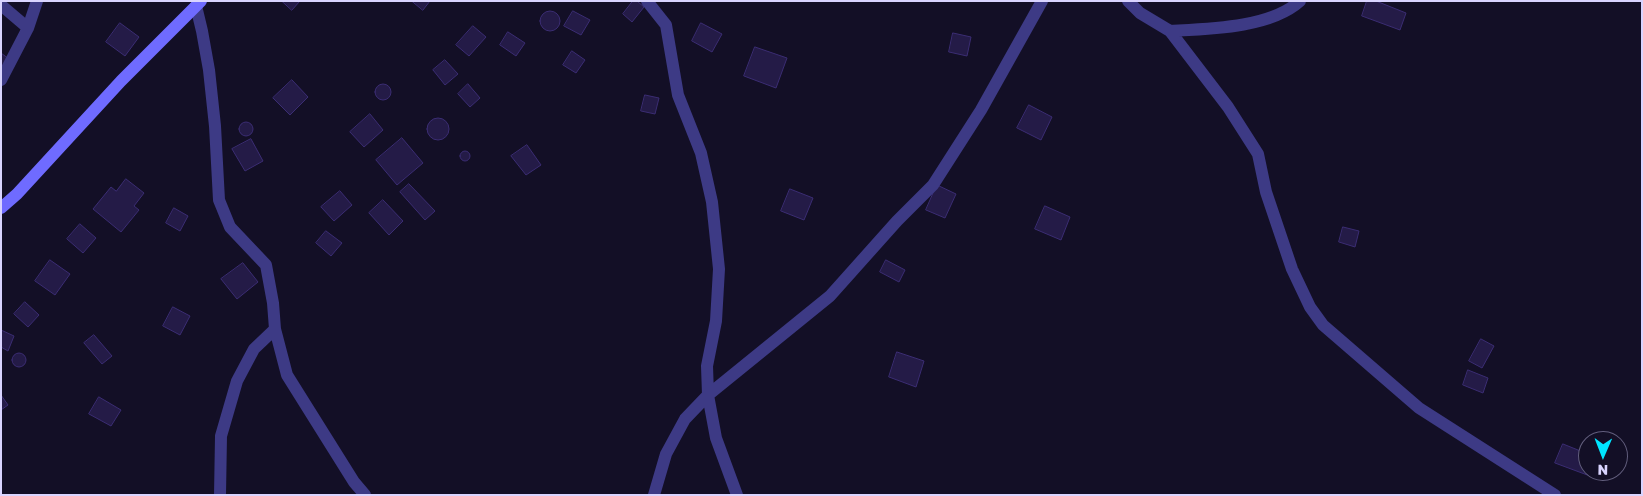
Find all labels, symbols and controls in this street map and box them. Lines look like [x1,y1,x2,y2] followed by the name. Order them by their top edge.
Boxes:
[1578,431,1628,481] north arrow
[1597,462,1608,479] text: N

